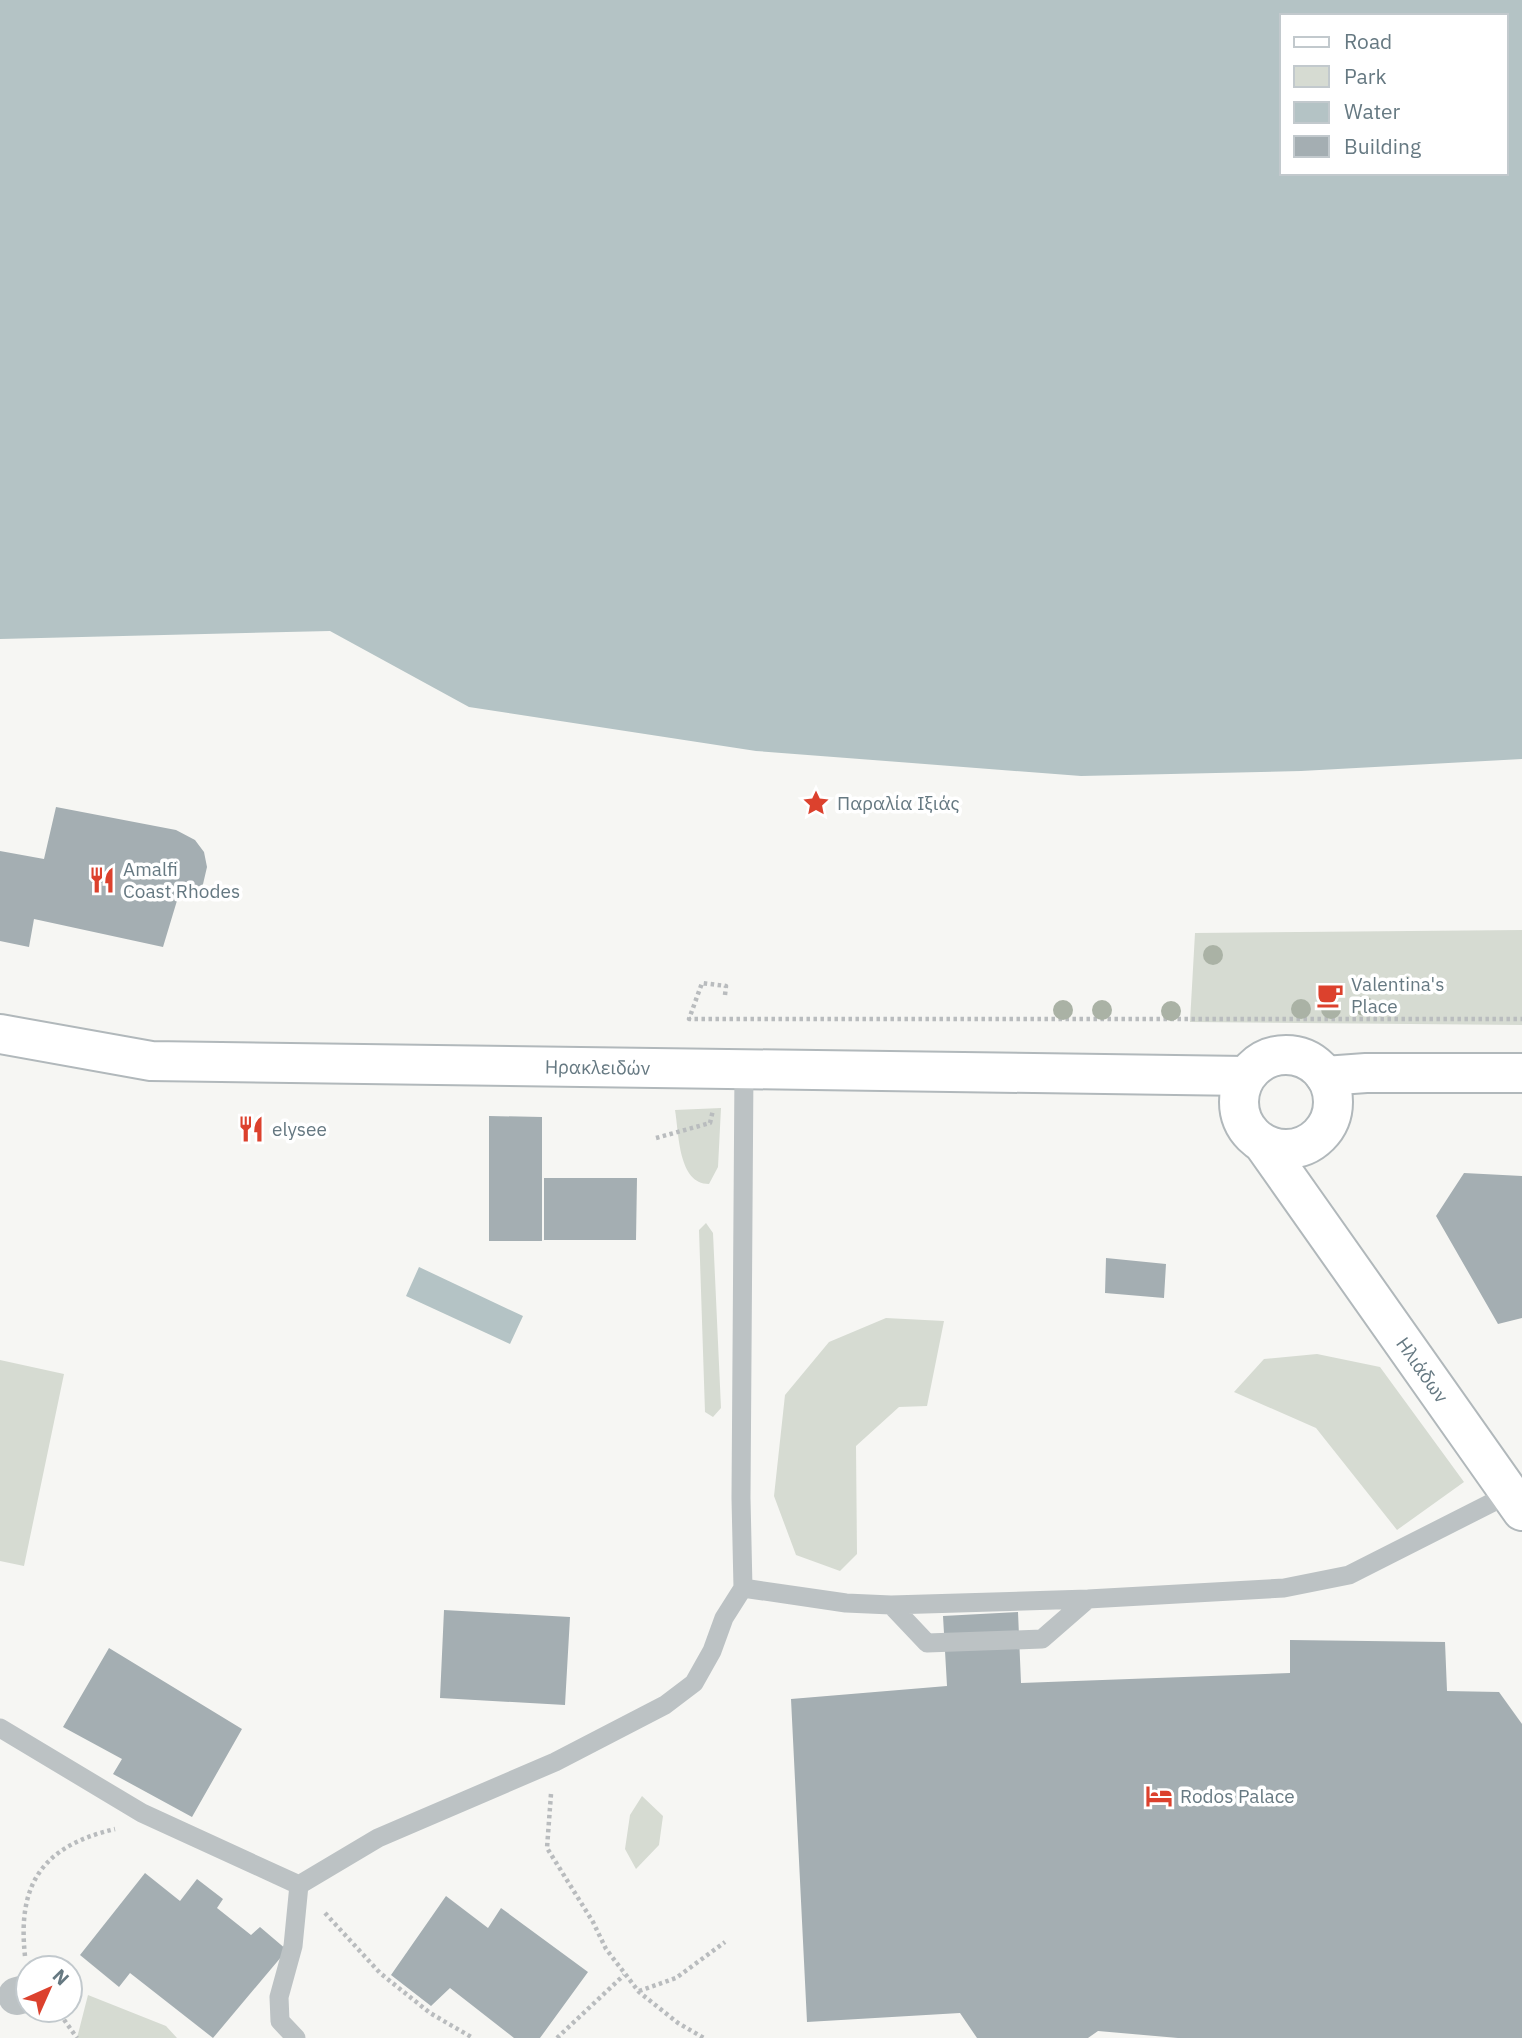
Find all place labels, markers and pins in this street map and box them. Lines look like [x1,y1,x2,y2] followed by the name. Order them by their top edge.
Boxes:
[801,788,831,818] place icon: Παραλία Ιξιάς
[837,791,960,815] place label: Παραλία Ιξιάς
[123,857,240,903] place label: Amalfi Coast Rhodes
[87,865,117,895] restaurant icon: Amalfi Coast Rhodes
[1351,972,1444,1018] place label: Valentina's Place
[1315,980,1345,1010] cafe icon: Valentina's Place
[236,1114,266,1144] restaurant icon: elysee
[272,1117,327,1141] place label: elysee
[1144,1781,1174,1811] hotel icon: Rodos Palace
[1180,1784,1295,1808] place label: Rodos Palace

